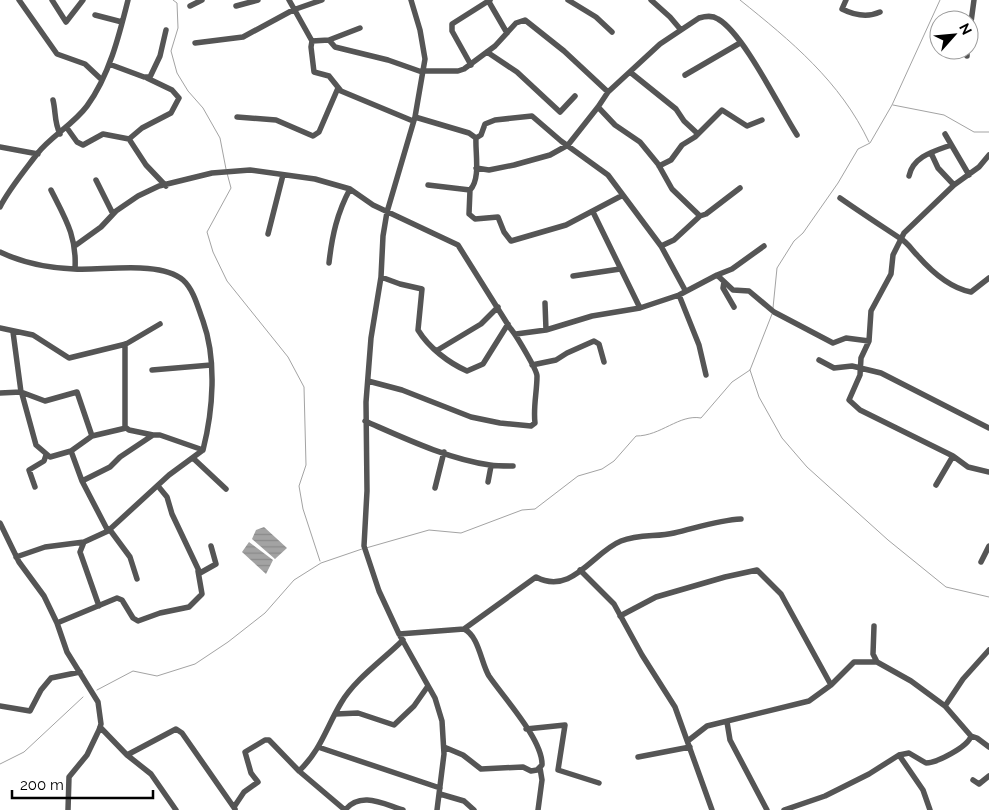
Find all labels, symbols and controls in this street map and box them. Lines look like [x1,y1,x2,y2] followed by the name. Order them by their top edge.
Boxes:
[929,10,979,60] north arrow
[956,21,975,37] text: N
[12,768,154,800] scale bar
[20,776,64,794] text: 200 m

